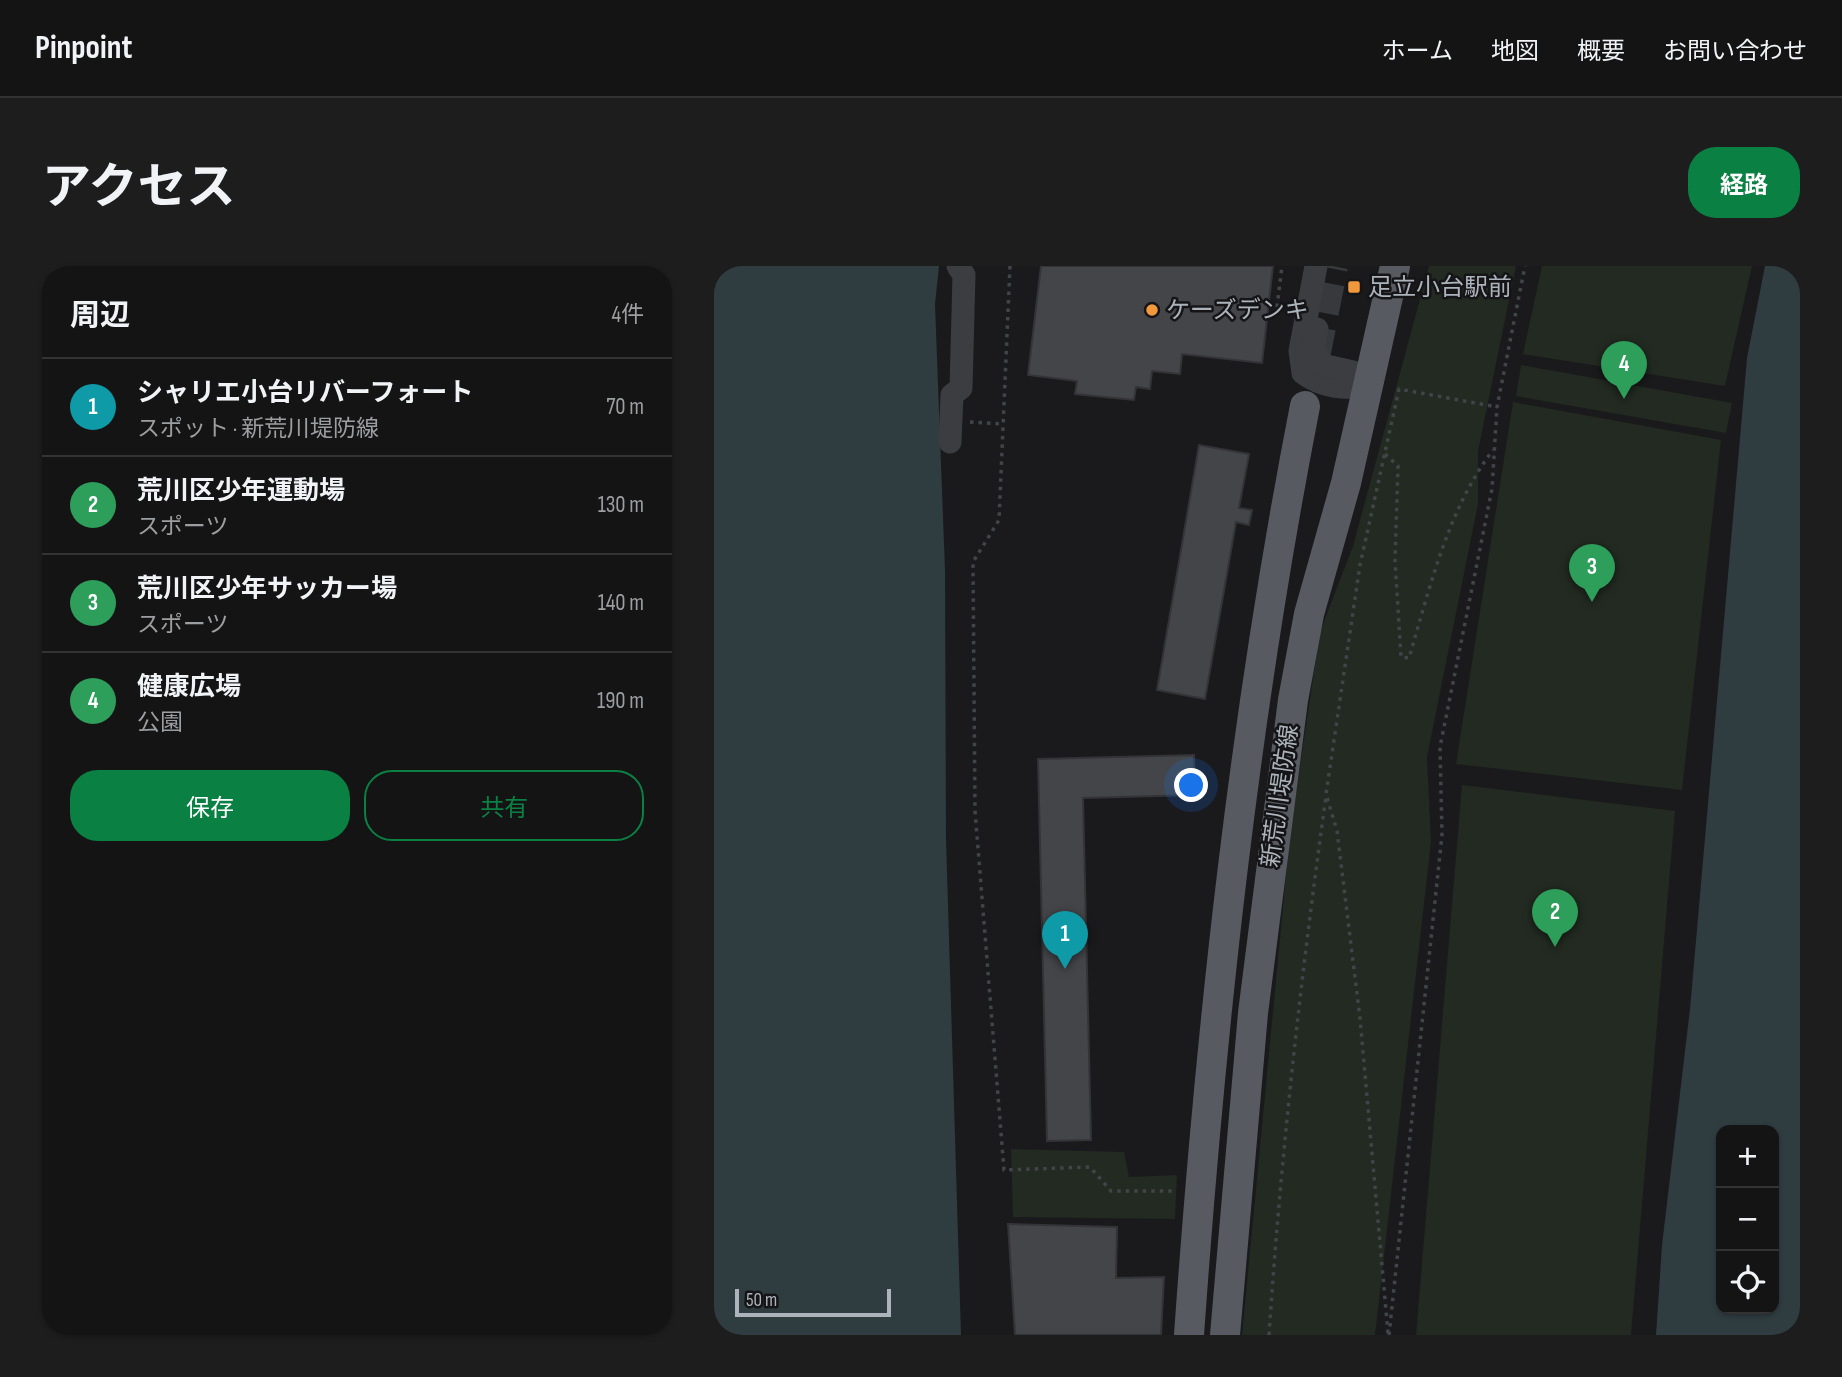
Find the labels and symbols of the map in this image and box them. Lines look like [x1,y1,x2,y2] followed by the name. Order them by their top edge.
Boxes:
[1368,273,1512,302] place label: 足立小台駅前
[1346,279,1362,295] marker: 足立小台駅前
[1166,296,1309,325] place label: ケーズデンキ
[1144,302,1160,318] marker: ケーズデンキ
[1601,341,1647,399] pin: 4
[1569,544,1615,602] pin: 3
[1256,723,1304,869] street label: 新荒川堤防線
[1174,768,1208,802] your location
[1532,889,1578,947] pin: 2
[1042,911,1088,969] pin: 1
[735,1286,891,1318] scale bar

